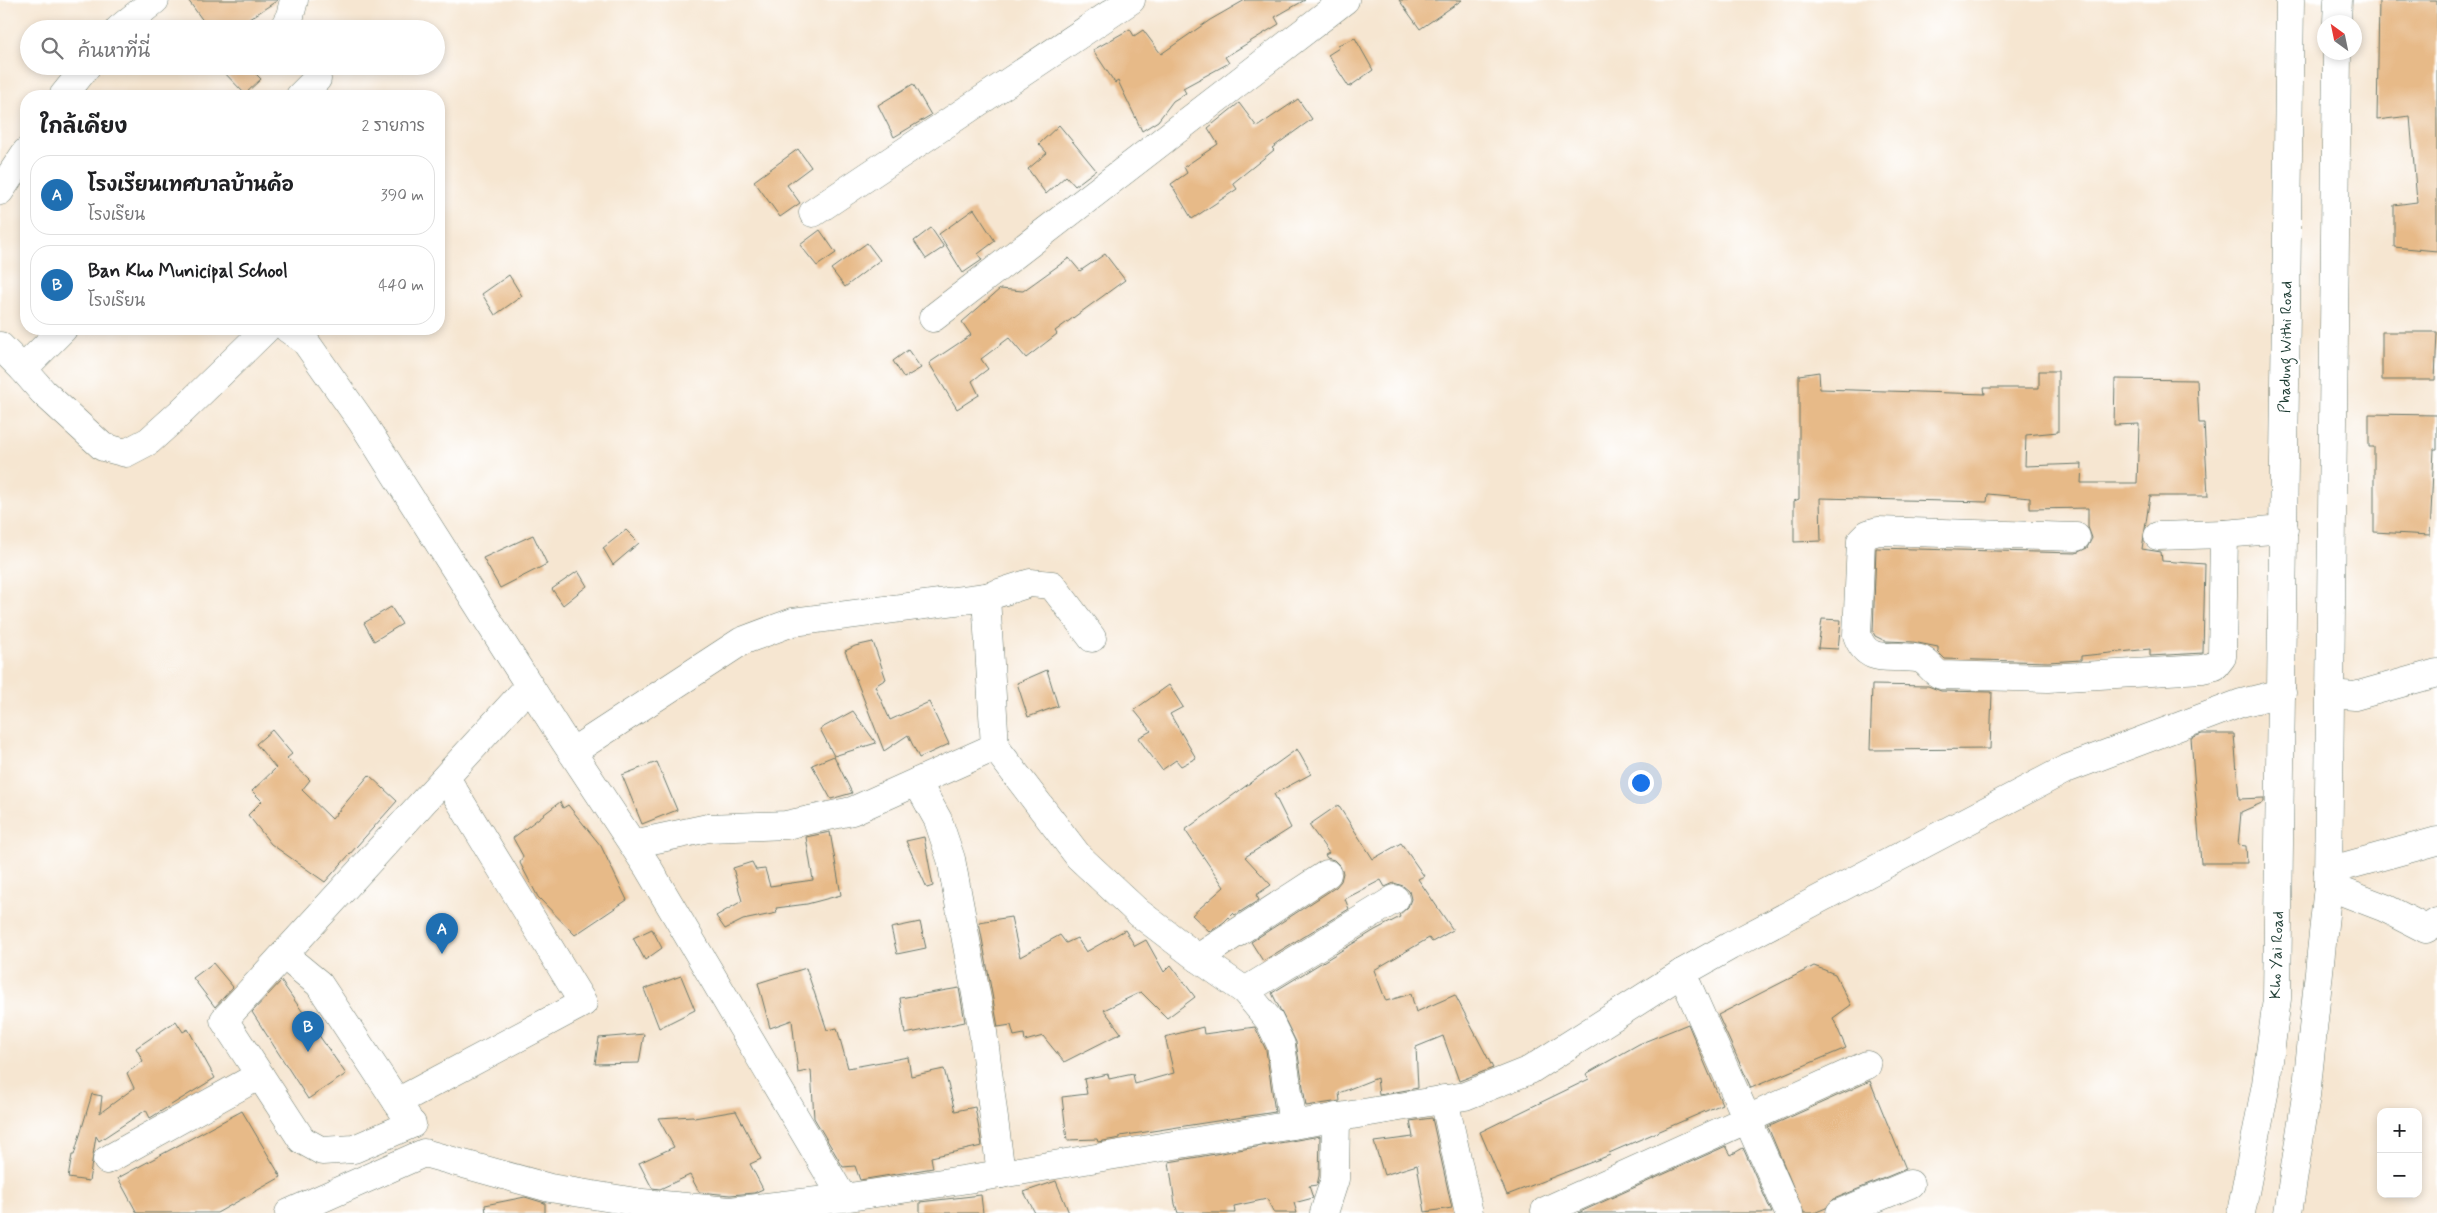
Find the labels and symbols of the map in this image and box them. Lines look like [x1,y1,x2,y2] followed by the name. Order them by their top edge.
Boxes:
[2317,15,2362,60] north arrow
[2274,281,2299,413] street label: Phadung Withi Road
[1628,770,1654,796] your location
[2265,911,2289,999] street label: Kho Yai Road
[426,913,458,954] pin: A
[292,1011,324,1052] pin: B

